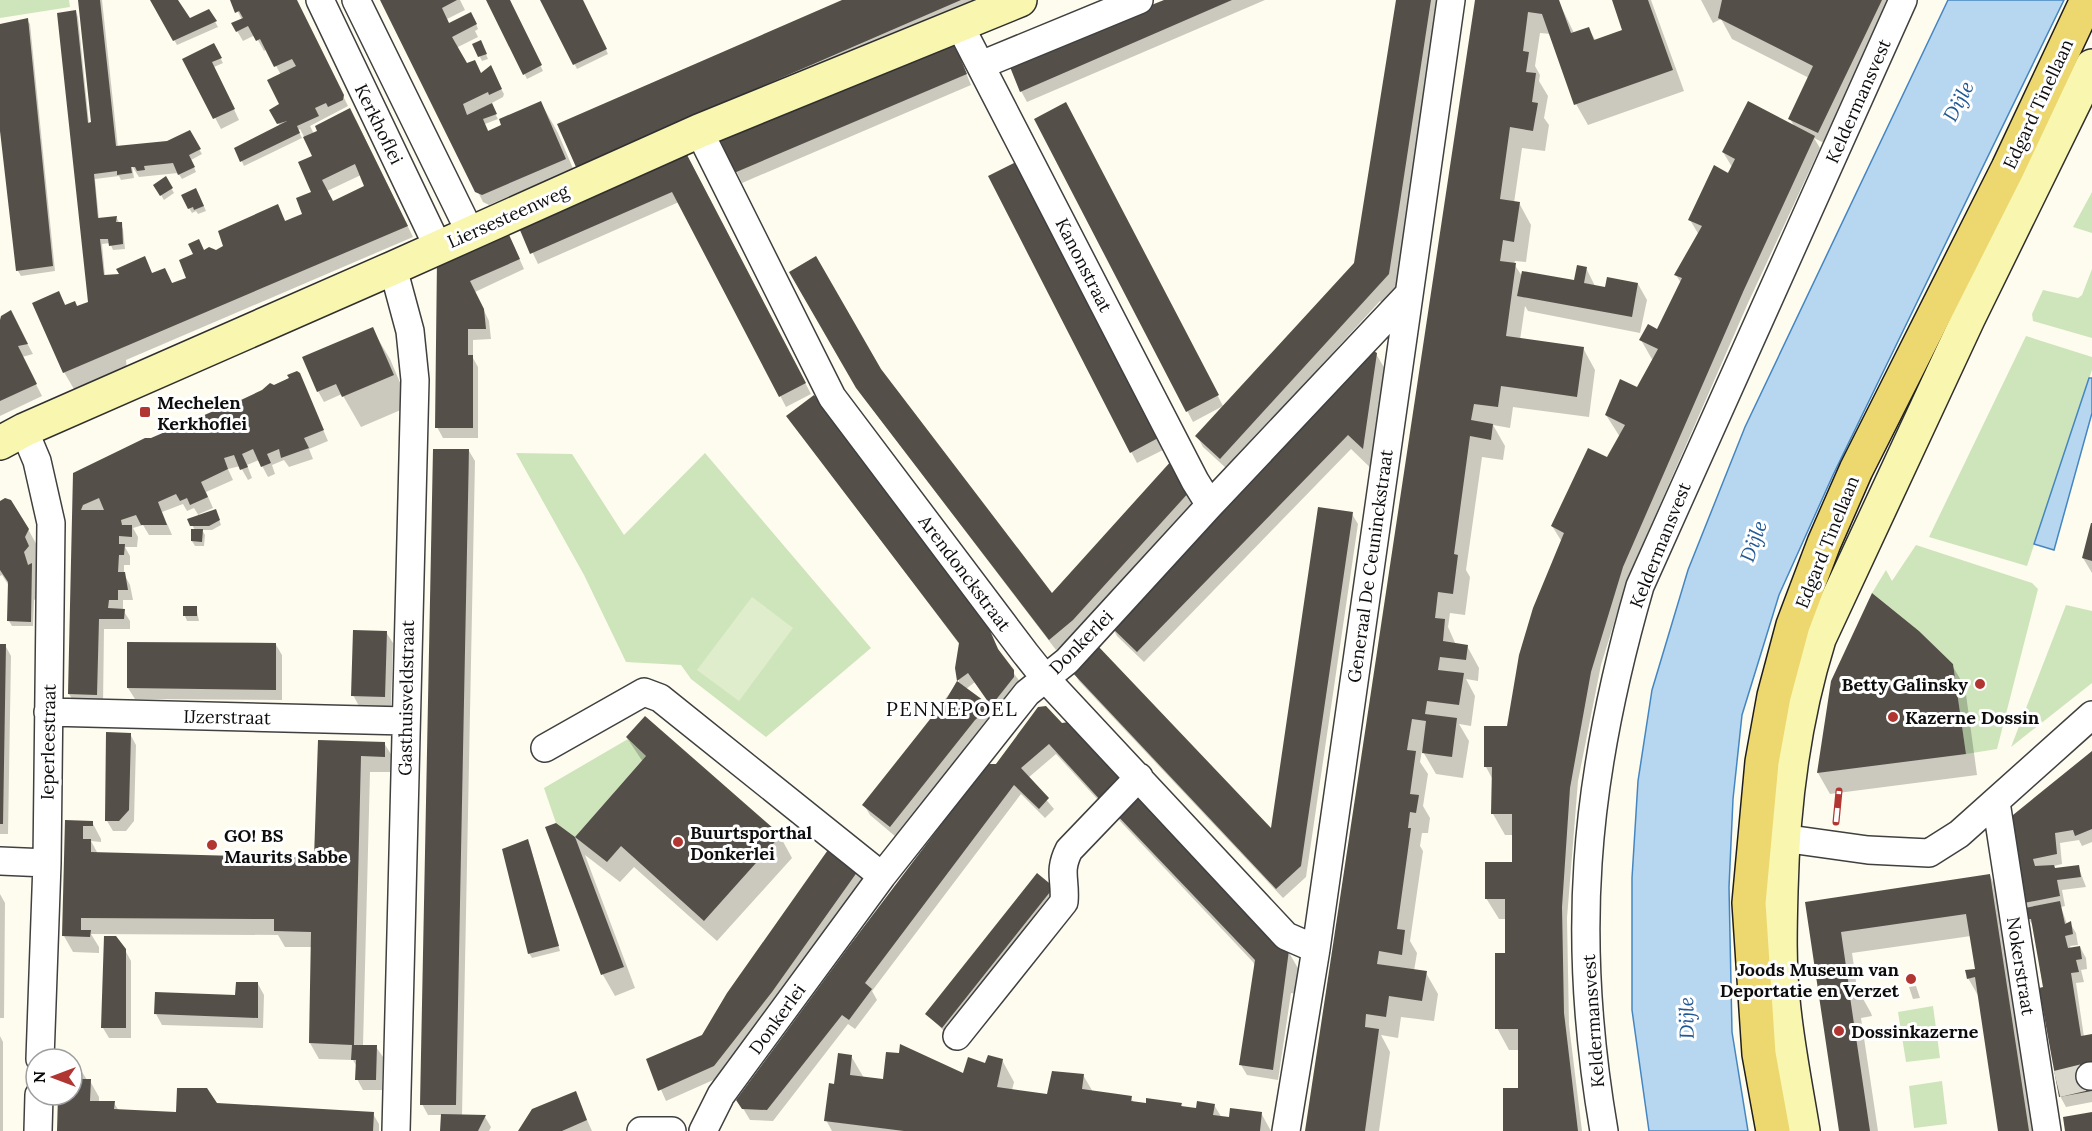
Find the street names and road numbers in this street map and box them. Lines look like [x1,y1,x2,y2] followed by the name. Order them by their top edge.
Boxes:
[1820,35,1896,167] street label: Keldermansvest
[1998,35,2078,173] street label: Edgard Tinellaan
[350,80,408,168] street label: Kerkhoflei
[444,179,573,253] street label: Liersesteenweg
[1051,214,1117,316] street label: Kanonstraat
[1342,448,1398,684] street label: Generaal De Ceuninckstraat
[1790,472,1864,612] street label: Edgard Tinellaan
[1624,479,1696,611] street label: Keldermansvest
[913,510,1016,636] street label: Arendonckstraat
[1044,605,1118,679] street label: Donkerlei
[393,620,419,776] street label: Gasthuisveldstraat
[35,684,61,800] street label: Ieperleestraat
[183,705,271,729] street label: IJzerstraat
[2002,915,2040,1017] street label: Nokerstraat
[1577,953,1609,1088] street label: Keldermansvest
[744,979,810,1059] street label: Donkerlei

